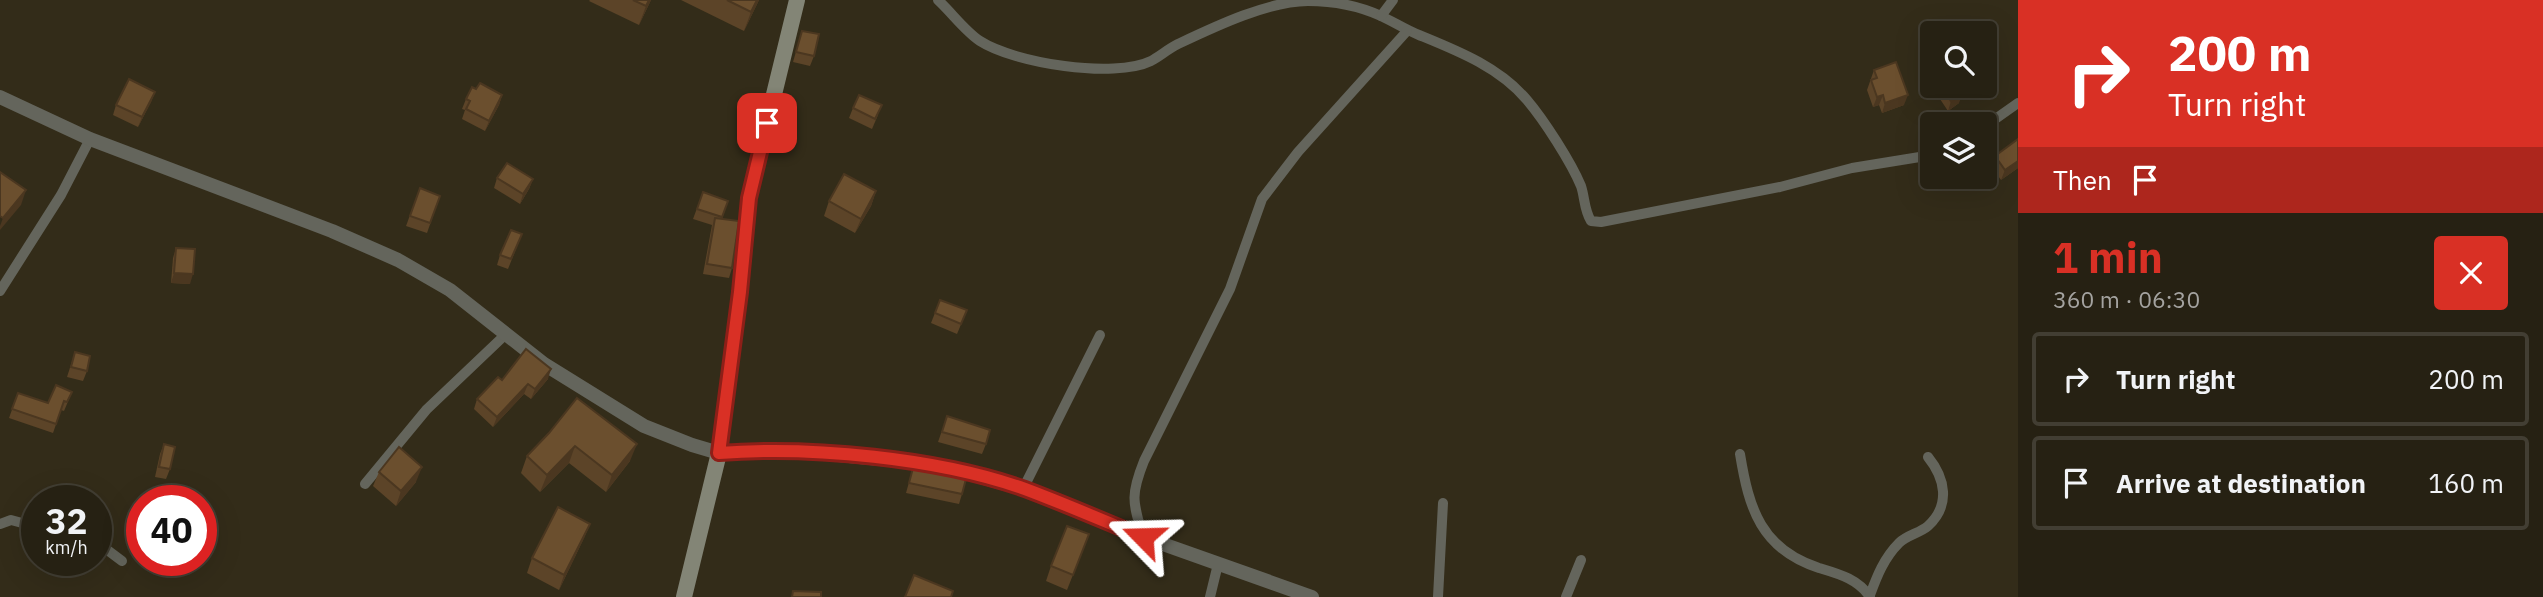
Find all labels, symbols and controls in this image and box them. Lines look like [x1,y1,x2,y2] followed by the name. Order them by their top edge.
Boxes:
[1920,21,1997,189] map controls
[1920,21,1997,98] button: search
[2168,21,2312,84] text: 200 m
[2053,28,2144,119] icon: right
[2168,83,2306,125] text: Turn right
[737,93,797,153] pin
[748,104,786,142] icon: arrive
[1920,112,1997,189] button: layers
[2126,161,2164,199] icon: arrive
[2053,163,2112,197] text: Then
[2053,230,2163,285] text: 1 min
[2434,236,2508,310] button: close
[2053,284,2200,314] text: 360 m · 06:30
[2057,360,2095,398] icon: right
[2116,362,2235,396] text: Turn right
[2428,362,2504,396] text: 200 m
[2057,464,2095,502] icon: arrive
[2116,466,2366,500] text: Arrive at destination
[2428,466,2504,500] text: 160 m
[126,485,217,576] speed limit sign: 40
[45,498,88,544] text: 32
[1106,500,1180,574] position arrow
[45,536,88,559] text: km/h

